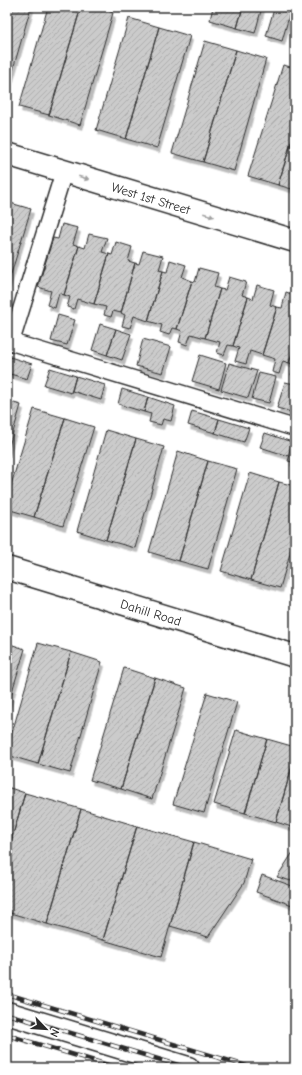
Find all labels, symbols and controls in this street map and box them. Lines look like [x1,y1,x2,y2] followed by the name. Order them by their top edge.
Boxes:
[79,175,91,181] one-way arrow
[110,179,193,218] street label: West 1st Street
[203,212,215,218] one-way arrow
[119,596,183,629] street label: Dahill Road
[26,1009,66,1049] north arrow
[47,1027,62,1039] text: N

